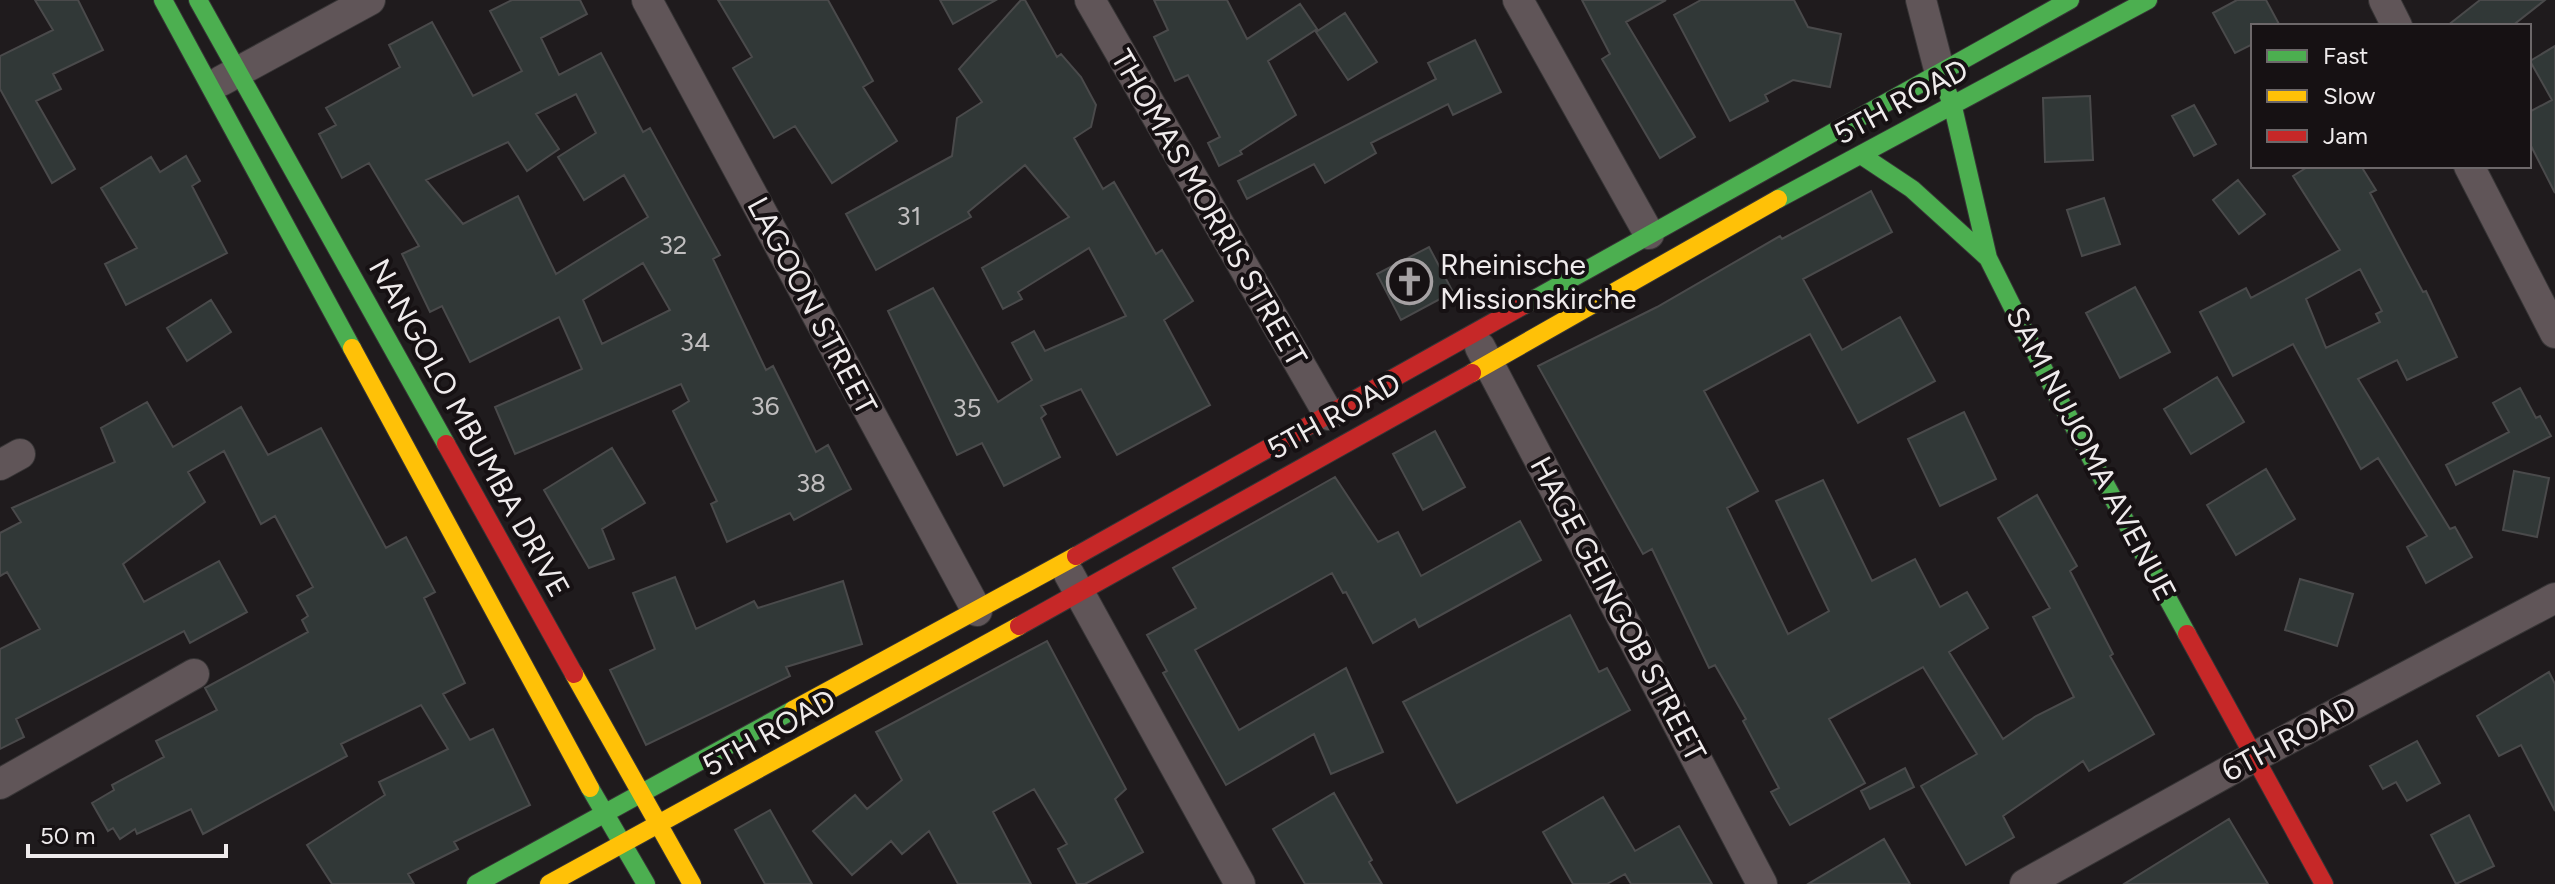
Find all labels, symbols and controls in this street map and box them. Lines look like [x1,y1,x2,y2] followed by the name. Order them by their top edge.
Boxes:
[2251,24,2531,168] legend
[2323,41,2368,70] text: Fast
[1103,43,1316,373] street label: THOMAS MORRIS STREET
[1827,51,1974,152] street label: 5TH ROAD
[2323,81,2376,110] text: Slow
[2323,121,2368,150] text: Jam
[740,191,886,421] street label: LAGOON STREET
[897,200,921,232] house number: 31
[659,229,687,261] house number: 32
[1440,246,1636,317] place label: Rheinische Missionskirche
[361,252,578,603] street label: NANGOLO MBUMBA DRIVE
[1385,258,1433,306] church icon: Rheinische Missionskirche
[1998,300,2185,607] street label: SAM NUJOMA AVENUE
[680,326,710,358] house number: 34
[1261,364,1407,467] street label: 5TH ROAD
[751,390,779,422] house number: 36
[952,392,982,424] house number: 35
[1522,450,1715,768] street label: HAGE GEINGOB STREET
[796,467,826,499] house number: 38
[696,681,842,784] street label: 5TH ROAD
[2215,688,2362,789] street label: 6TH ROAD
[28,808,226,858] scale bar
[40,821,96,850] text: 50 m

